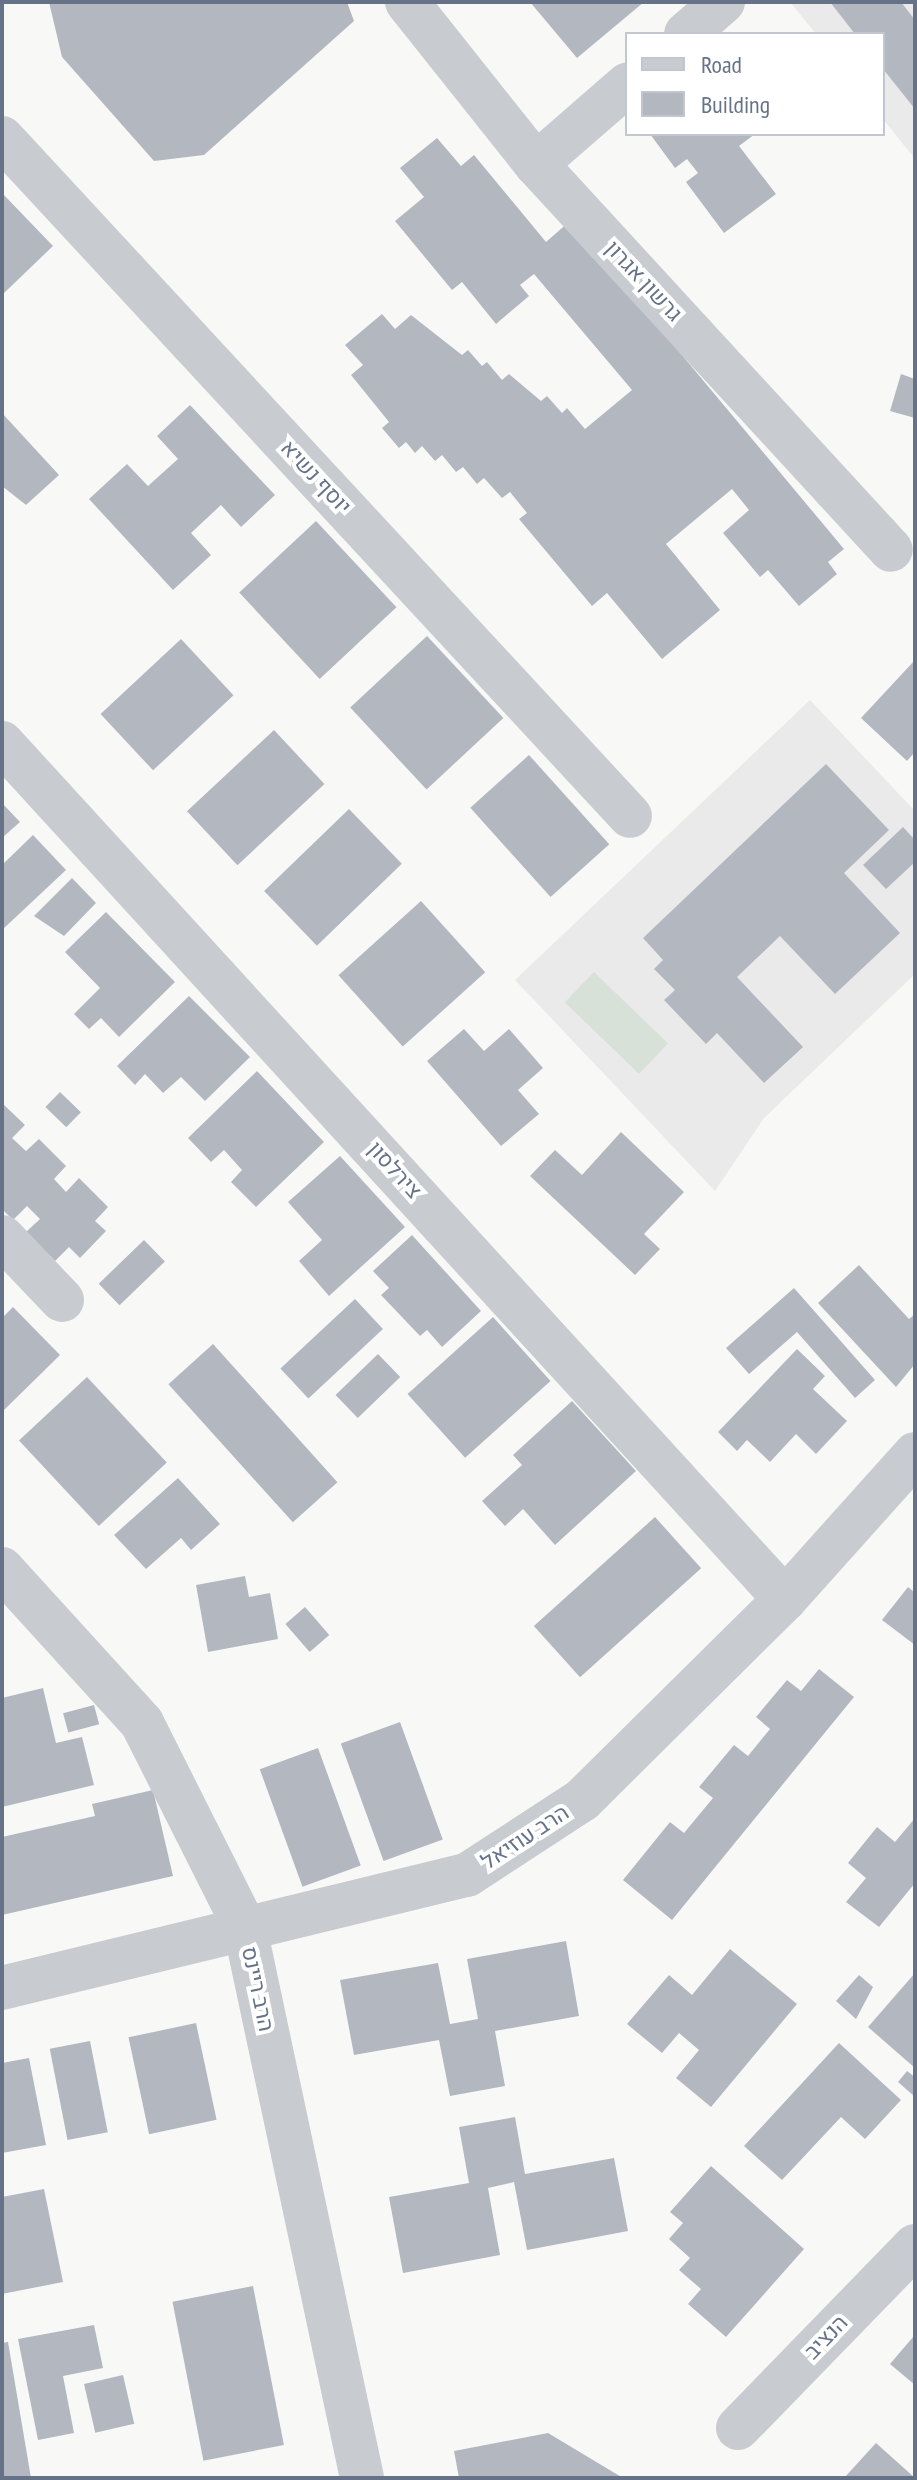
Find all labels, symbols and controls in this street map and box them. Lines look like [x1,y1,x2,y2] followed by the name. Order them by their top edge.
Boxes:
[625,32,885,136] legend
[701,49,742,80] text: Road
[701,89,770,120] text: Building
[600,235,688,327] street label: גרשון אגרון
[275,435,357,519] street label: יוסף נשיא
[363,1136,427,1204] street label: צירלסון
[476,1799,574,1875] street label: הרב עוזיאל
[236,1944,280,2034] street label: הרב ריינס
[799,2309,853,2365] street label: הנציב

